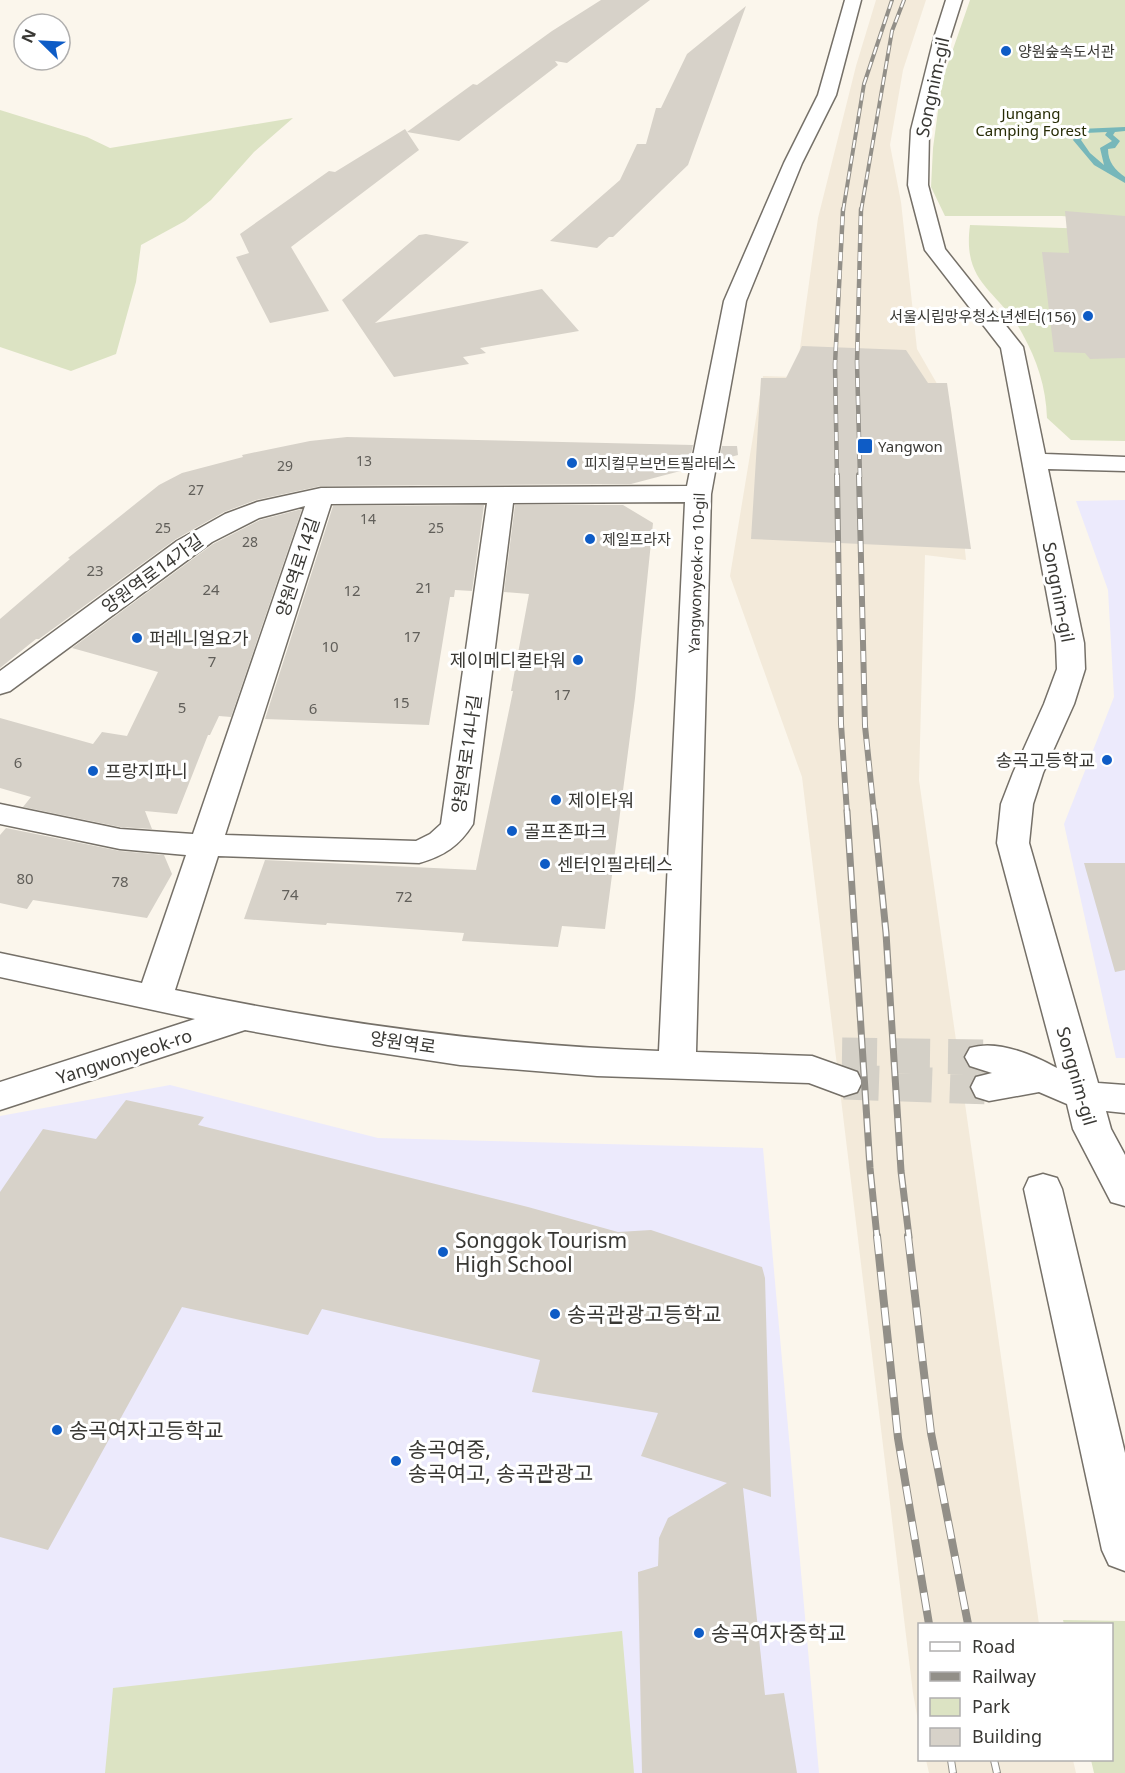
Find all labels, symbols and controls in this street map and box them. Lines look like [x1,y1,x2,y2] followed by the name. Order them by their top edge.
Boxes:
[12,12,72,72] north arrow
[16,25,41,46] text: N
[910,35,954,139] street label: Songnim-gil
[1018,41,1115,61] place label: 양원숲속도서관
[999,44,1013,58] marker: 양원숲속도서관
[975,103,1087,140] park label: Jungang Camping Forest
[889,306,1076,326] place label: 서울시립망우청소년센터(156)
[1081,309,1095,323] marker: 서울시립망우청소년센터(156)
[878,436,943,456] place label: Yangwon
[856,437,874,455] marker: Yangwon
[356,451,372,470] house number: 13
[584,453,736,473] place label: 피지컬무브먼트필라테스
[277,456,293,475] house number: 29
[565,456,579,470] marker: 피지컬무브먼트필라테스
[188,480,204,499] house number: 27
[683,492,709,654] street label: Yangwonyeok-ro 10-gil
[360,509,376,528] house number: 14
[270,514,324,620] street label: 양원역로14길
[155,518,171,537] house number: 25
[428,518,444,537] house number: 25
[96,528,208,618] street label: 양원역로14가길
[602,529,671,549] place label: 제일프라자
[242,532,258,551] house number: 28
[583,532,597,546] marker: 제일프라자
[1038,540,1080,644] street label: Songnim-gil
[86,560,104,580] house number: 23
[415,577,433,597] house number: 21
[202,579,220,599] house number: 24
[343,580,361,600] house number: 12
[149,626,249,650] place label: 퍼레니얼요가
[403,626,421,646] house number: 17
[130,631,144,645] marker: 퍼레니얼요가
[321,636,339,656] house number: 10
[450,648,566,672] place label: 제이메디컬타워
[208,651,216,671] house number: 7
[571,653,585,667] marker: 제이메디컬타워
[553,684,571,704] house number: 17
[392,692,410,712] house number: 15
[446,693,486,815] street label: 양원역로14나길
[178,697,186,717] house number: 5
[309,698,317,718] house number: 6
[996,748,1095,772] place label: 송곡고등학교
[14,752,22,772] house number: 6
[1100,753,1114,767] marker: 송곡고등학교
[105,759,188,783] place label: 프랑지파니
[86,764,100,778] marker: 프랑지파니
[568,788,634,812] place label: 제이타워
[549,793,563,807] marker: 제이타워
[524,819,607,843] place label: 골프존파크
[505,824,519,838] marker: 골프존파크
[557,852,673,876] place label: 센터인필라테스
[538,857,552,871] marker: 센터인필라테스
[16,868,34,888] house number: 80
[111,871,129,891] house number: 78
[281,884,299,904] house number: 74
[395,886,413,906] house number: 72
[53,1023,195,1089] street label: Yangwonyeok-ro
[1051,1024,1103,1128] street label: Songnim-gil
[369,1026,437,1058] street label: 양원역로
[455,1226,627,1278] place label: Songgok Tourism High School
[436,1245,450,1259] marker: Songgok Tourism High School
[567,1300,722,1328] place label: 송곡관광고등학교
[548,1307,562,1321] marker: 송곡관광고등학교
[69,1416,224,1444] place label: 송곡여자고등학교
[50,1423,64,1437] marker: 송곡여자고등학교
[408,1435,593,1487] place label: 송곡여중, 송곡여고, 송곡관광고
[389,1454,403,1468] marker: 송곡여중, 송곡여고, 송곡관광고
[711,1619,846,1647] place label: 송곡여자중학교
[918,1623,1113,1761] legend
[692,1626,706,1640] marker: 송곡여자중학교
[972,1634,1015,1658] text: Road
[972,1664,1037,1688] text: Railway
[972,1694,1010,1718] text: Park
[972,1724,1042,1748] text: Building

